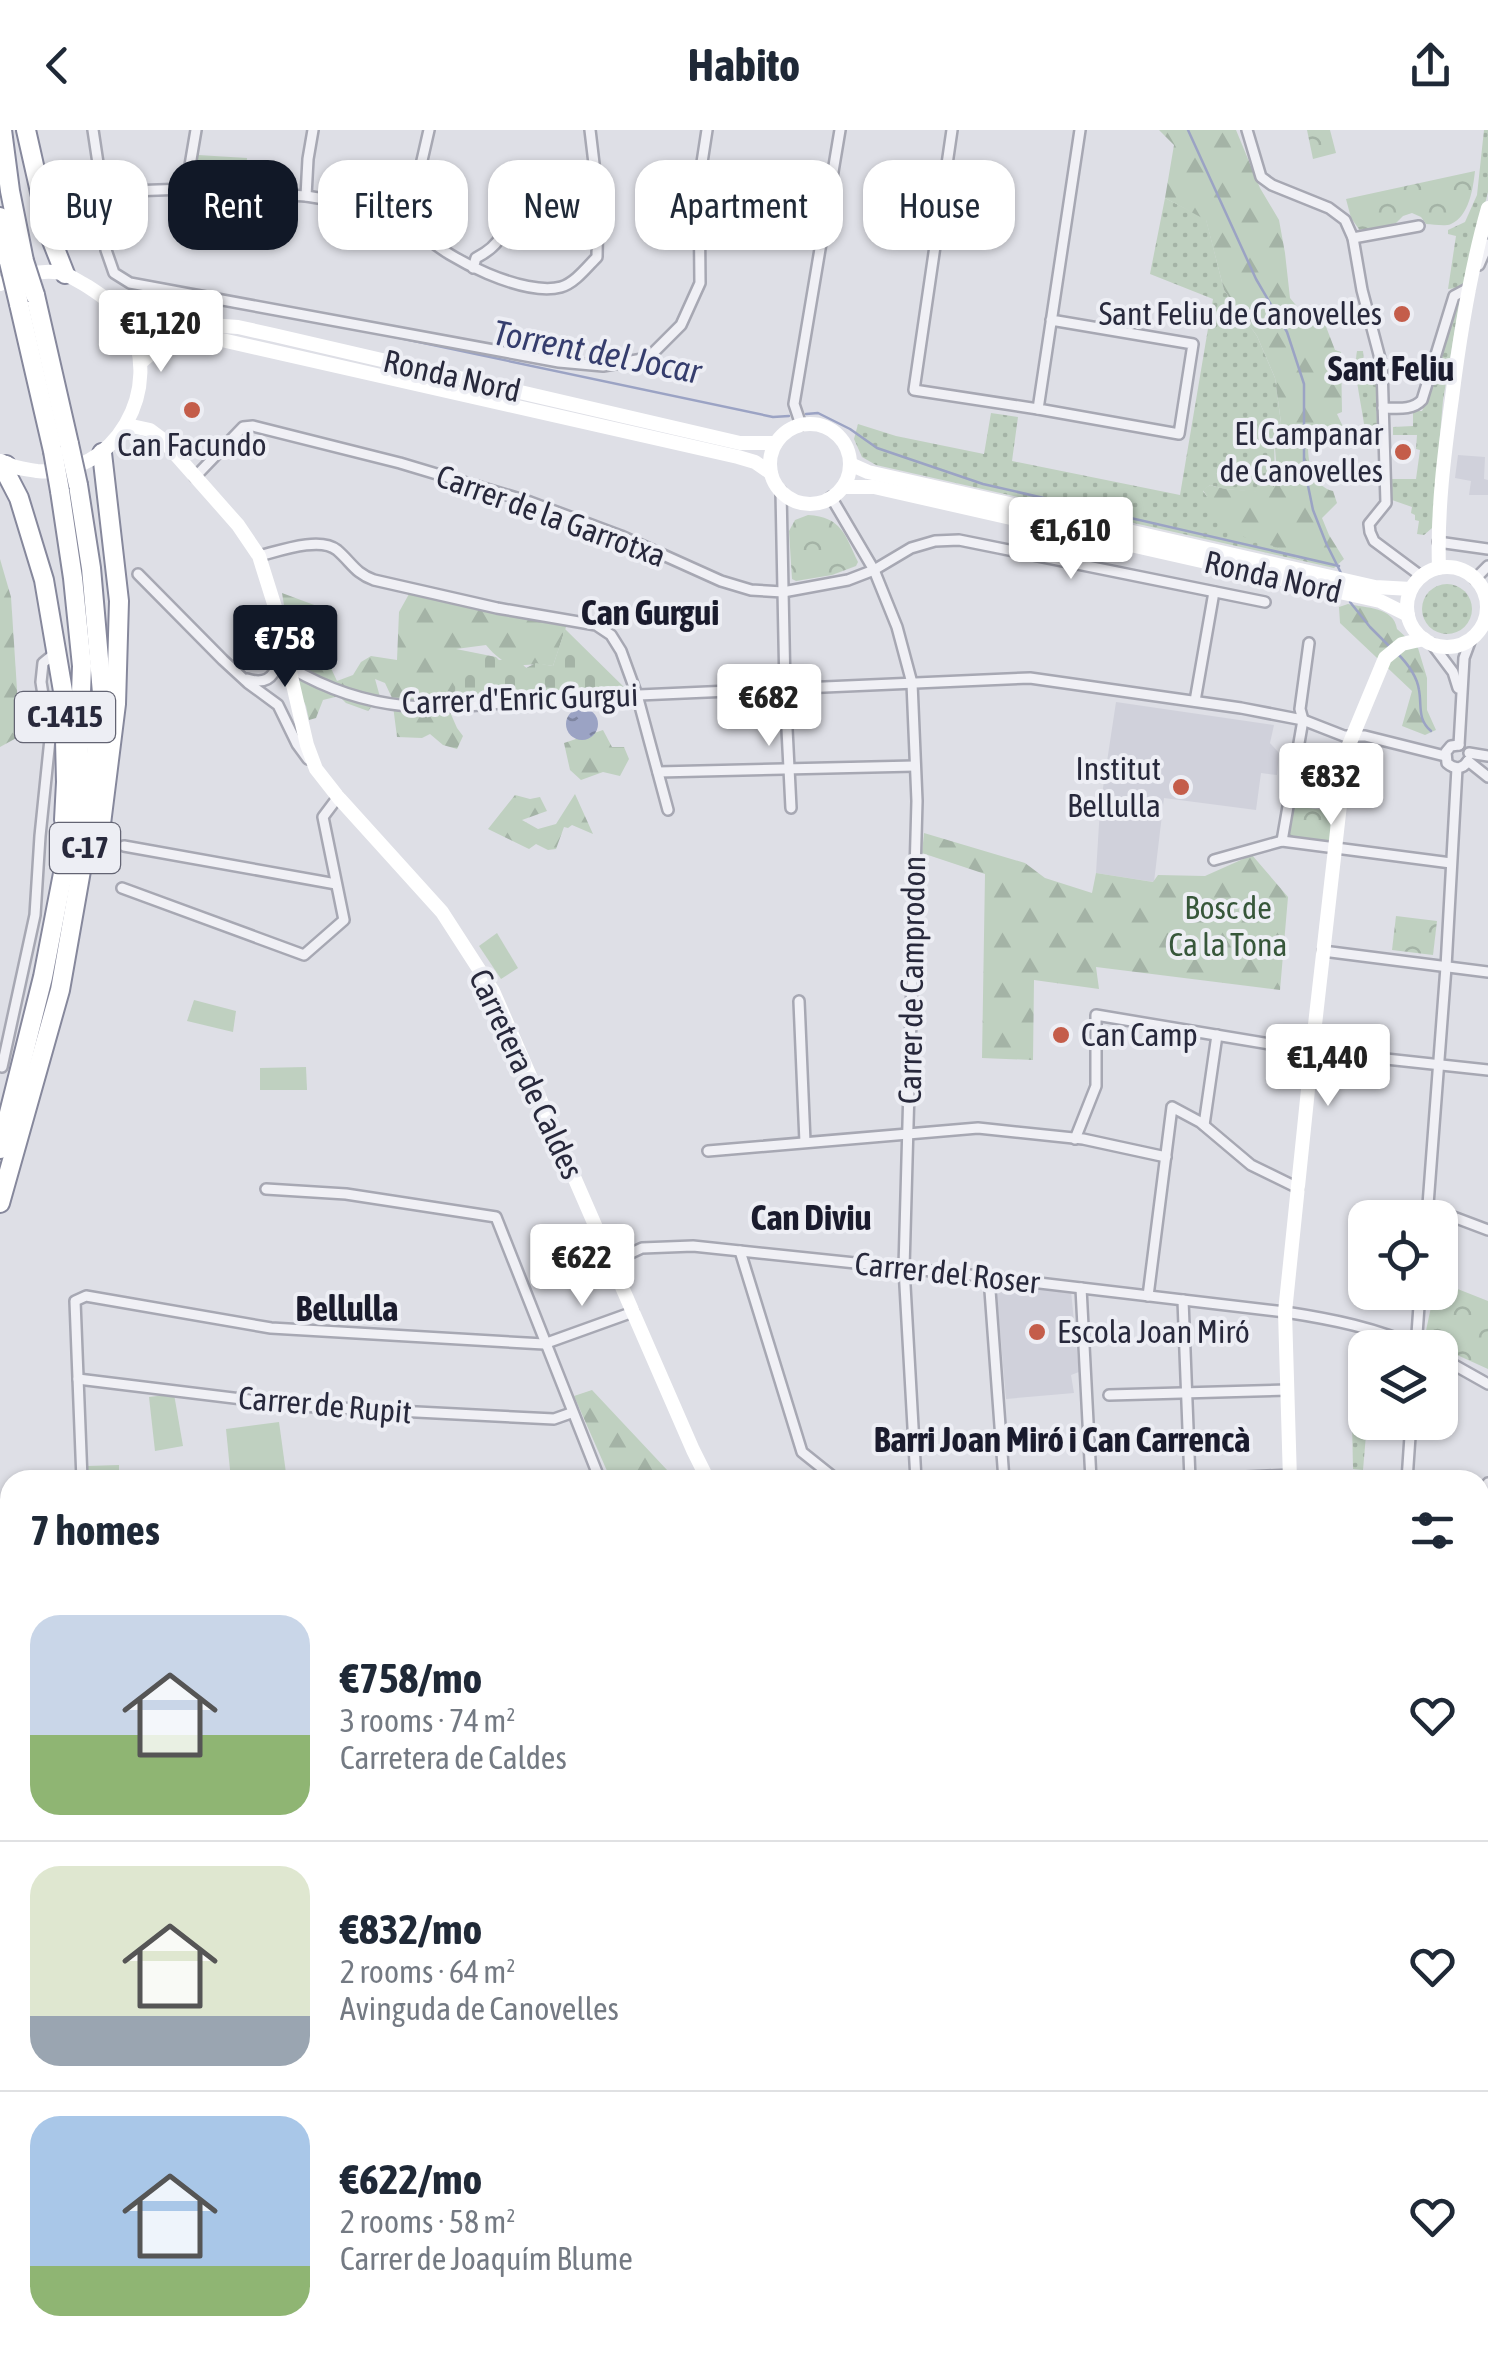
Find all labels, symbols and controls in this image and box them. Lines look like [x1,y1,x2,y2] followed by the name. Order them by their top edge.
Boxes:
[30,38,85,93] icon: back
[1403,38,1458,93] icon: share
[688,39,800,91] text: Habito
[30,160,148,250] chip: Buy
[168,160,298,250] chip: Rent
[318,160,468,250] chip: Filters
[488,160,615,250] chip: New
[635,160,843,250] chip: Apartment
[863,160,1015,250] chip: House
[80,290,242,375] pin: €1,120
[1099,295,1382,332] place label: Sant Feliu de Canovelles
[1391,303,1413,325] marker: Sant Feliu de Canovelles
[121,304,201,341] text: €1,120
[490,311,706,391] water label: Torrent del Jocar
[380,342,524,409] street label: Ronda Nord
[1328,348,1454,388] district label: Sant Feliu
[181,399,203,421] marker: Can Facundo
[1220,415,1384,489] place label: El Campanar de Canovelles
[117,426,267,463] place label: Can Facundo
[1392,441,1414,463] marker: El Campanar de Canovelles
[432,457,671,574] street label: Carrer de la Garrotxa
[990,497,1152,582] pin: €1,610
[1031,511,1111,548] text: €1,610
[1201,543,1345,610] street label: Ronda Nord
[581,592,719,632] district label: Can Gurgui
[226,605,344,690] pin: €758
[255,619,315,656] text: €758
[710,664,828,749] pin: €682
[401,676,639,721] street label: Carrer d'Enric Gurgui
[739,678,799,715] text: €682
[15,692,115,742] road number: C-1415
[1272,743,1390,828] pin: €832
[1067,750,1161,824] place label: Institut Bellulla
[1301,757,1361,794] text: €832
[1170,776,1192,798] marker: Institut Bellulla
[50,823,120,873] road number: C-17
[891,856,932,1104] street label: Carrer de Camprodon
[1169,889,1287,963] park label: Bosc de Ca la Tona
[462,963,591,1184] street label: Carretera de Caldes
[1081,1016,1198,1053] place label: Can Camp
[1050,1024,1072,1046] marker: Can Camp
[1247,1024,1409,1109] pin: €1,440
[1288,1038,1368,1075] text: €1,440
[751,1197,871,1237] district label: Can Diviu
[1348,1200,1458,1440] map controls
[1348,1200,1458,1310] button: locate
[523,1224,641,1309] pin: €622
[552,1238,612,1275] text: €622
[853,1244,1042,1301] street label: Carrer del Roser
[296,1288,398,1328] district label: Bellulla
[1057,1313,1250,1350] place label: Escola Joan Miró
[1026,1321,1048,1343] marker: Escola Joan Miró
[1348,1330,1458,1440] button: layers
[237,1378,413,1431] street label: Carrer de Rupit
[874,1419,1250,1459] district label: Barri Joan Miró i Can Carrencà
[1405,1503,1460,1558] icon: filters
[30,1506,160,1554] text: 7 homes
[340,1654,482,1702] text: €758/mo
[110,1655,230,1775] icon: home
[1405,1688,1460,1743] icon: heart
[340,1702,515,1739] text: 3 rooms · 74 m²
[340,1739,567,1776] text: Carretera de Caldes
[340,1905,482,1953] text: €832/mo
[110,1906,230,2026] icon: home
[1405,1939,1460,1994] icon: heart
[340,1953,515,1990] text: 2 rooms · 64 m²
[340,1990,619,2027] text: Avinguda de Canovelles
[340,2155,482,2203] text: €622/mo
[110,2156,230,2276] icon: home
[1405,2189,1460,2244] icon: heart
[340,2203,515,2240] text: 2 rooms · 58 m²
[340,2240,633,2277] text: Carrer de Joaquím Blume

